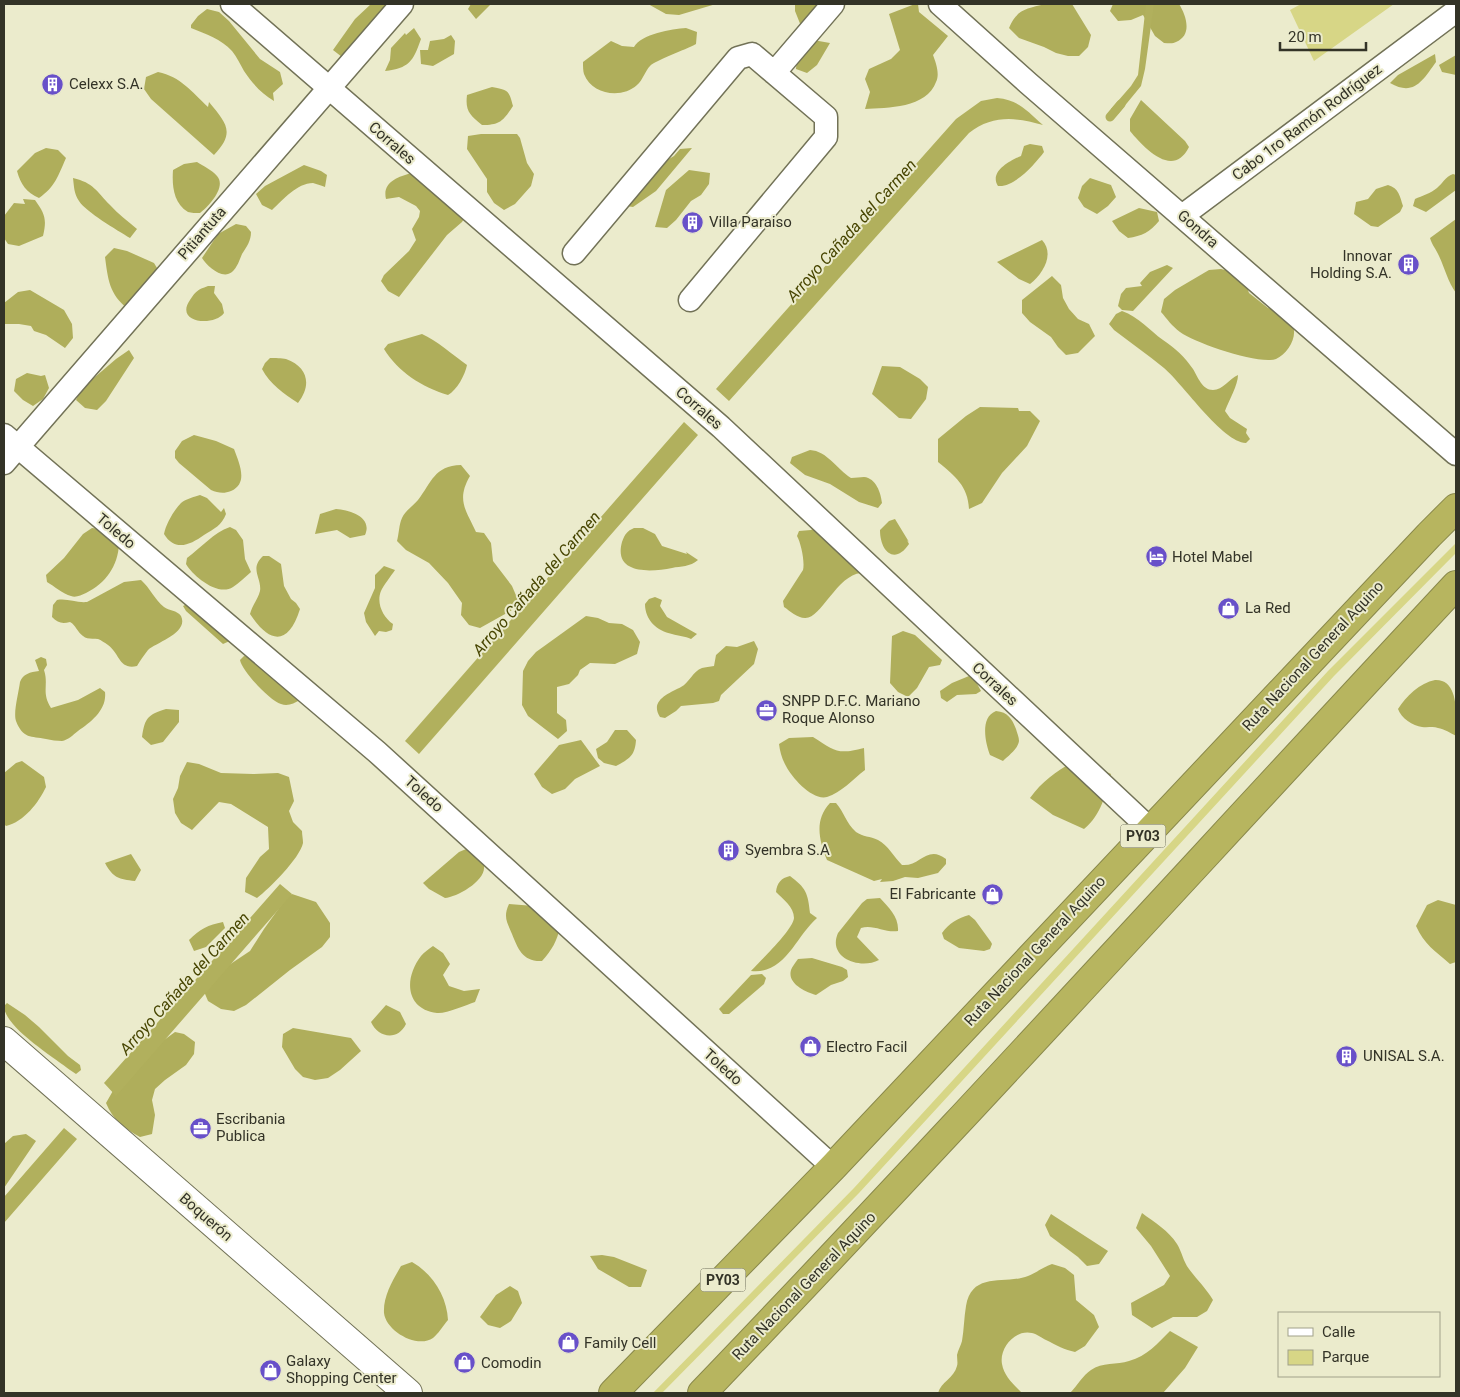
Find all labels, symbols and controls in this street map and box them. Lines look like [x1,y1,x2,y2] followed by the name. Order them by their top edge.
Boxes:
[1280,20,1366,52] scale bar
[1288,28,1322,46] text: 20 m
[1229,60,1385,184] street label: Cabo 1ro Ramón Rodríguez
[41,72,65,96] building icon: Celexx S.A.
[69,75,144,93] place label: Celexx S.A.
[365,118,419,168] street label: Corrales
[782,155,920,306] water label: Arroyo Cañada del Carmen
[174,203,230,263] street label: Pitiantuta
[1174,206,1222,252] street label: Gondra
[681,210,705,234] building icon: Villa Paraiso
[709,213,792,231] place label: Villa Paraiso
[1310,247,1392,282] place label: Innovar Holding S.A.
[1396,253,1420,277] building icon: Innovar Holding S.A.
[672,383,726,433] street label: Corrales
[468,507,604,660] water label: Arroyo Cañada del Carmen
[93,510,139,552] street label: Toledo
[1144,545,1168,569] hotel icon: Hotel Mabel
[1172,548,1253,566] place label: Hotel Mabel
[1239,577,1387,735] street label: Ruta Nacional General Aquino
[1217,596,1241,620] shop icon: La Red
[1245,599,1291,617] place label: La Red
[968,658,1022,710] street label: Corrales
[782,692,920,727] place label: SNPP D.F.C. Mariano Roque Alonso
[754,698,778,722] office icon: SNPP D.F.C. Mariano Roque Alonso
[401,772,447,816] street label: Toledo
[1120,824,1166,848] road number: PY03
[717,838,741,862] building icon: Syembra S.A
[745,841,830,859] place label: Syembra S.A
[961,872,1109,1030] street label: Ruta Nacional General Aquino
[980,882,1004,906] shop icon: El Fabricante
[890,885,976,903] place label: El Fabricante
[115,908,253,1059] water label: Arroyo Cañada del Carmen
[798,1035,822,1059] shop icon: Electro Facil
[826,1038,907,1056] place label: Electro Facil
[1335,1044,1359,1068] building icon: UNISAL S.A.
[700,1045,746,1089] street label: Toledo
[1363,1047,1445,1065] place label: UNISAL S.A.
[216,1110,286,1145] place label: Escribania Publica
[188,1116,212,1140] office icon: Escribania Publica
[176,1189,236,1245] street label: Boquerón
[728,1208,880,1364] street label: Ruta Nacional General Aquino
[700,1268,746,1292] road number: PY03
[1278,1312,1440,1377] legend
[1322,1323,1355,1341] text: Calle
[556,1331,580,1355] shop icon: Family Cell
[584,1334,656,1352] place label: Family Cell
[1322,1348,1369,1366] text: Parque
[453,1351,477,1375] shop icon: Comodin
[286,1352,397,1387] place label: Galaxy Shopping Center
[481,1354,541,1372] place label: Comodin
[258,1358,282,1382] shop icon: Galaxy Shopping Center

